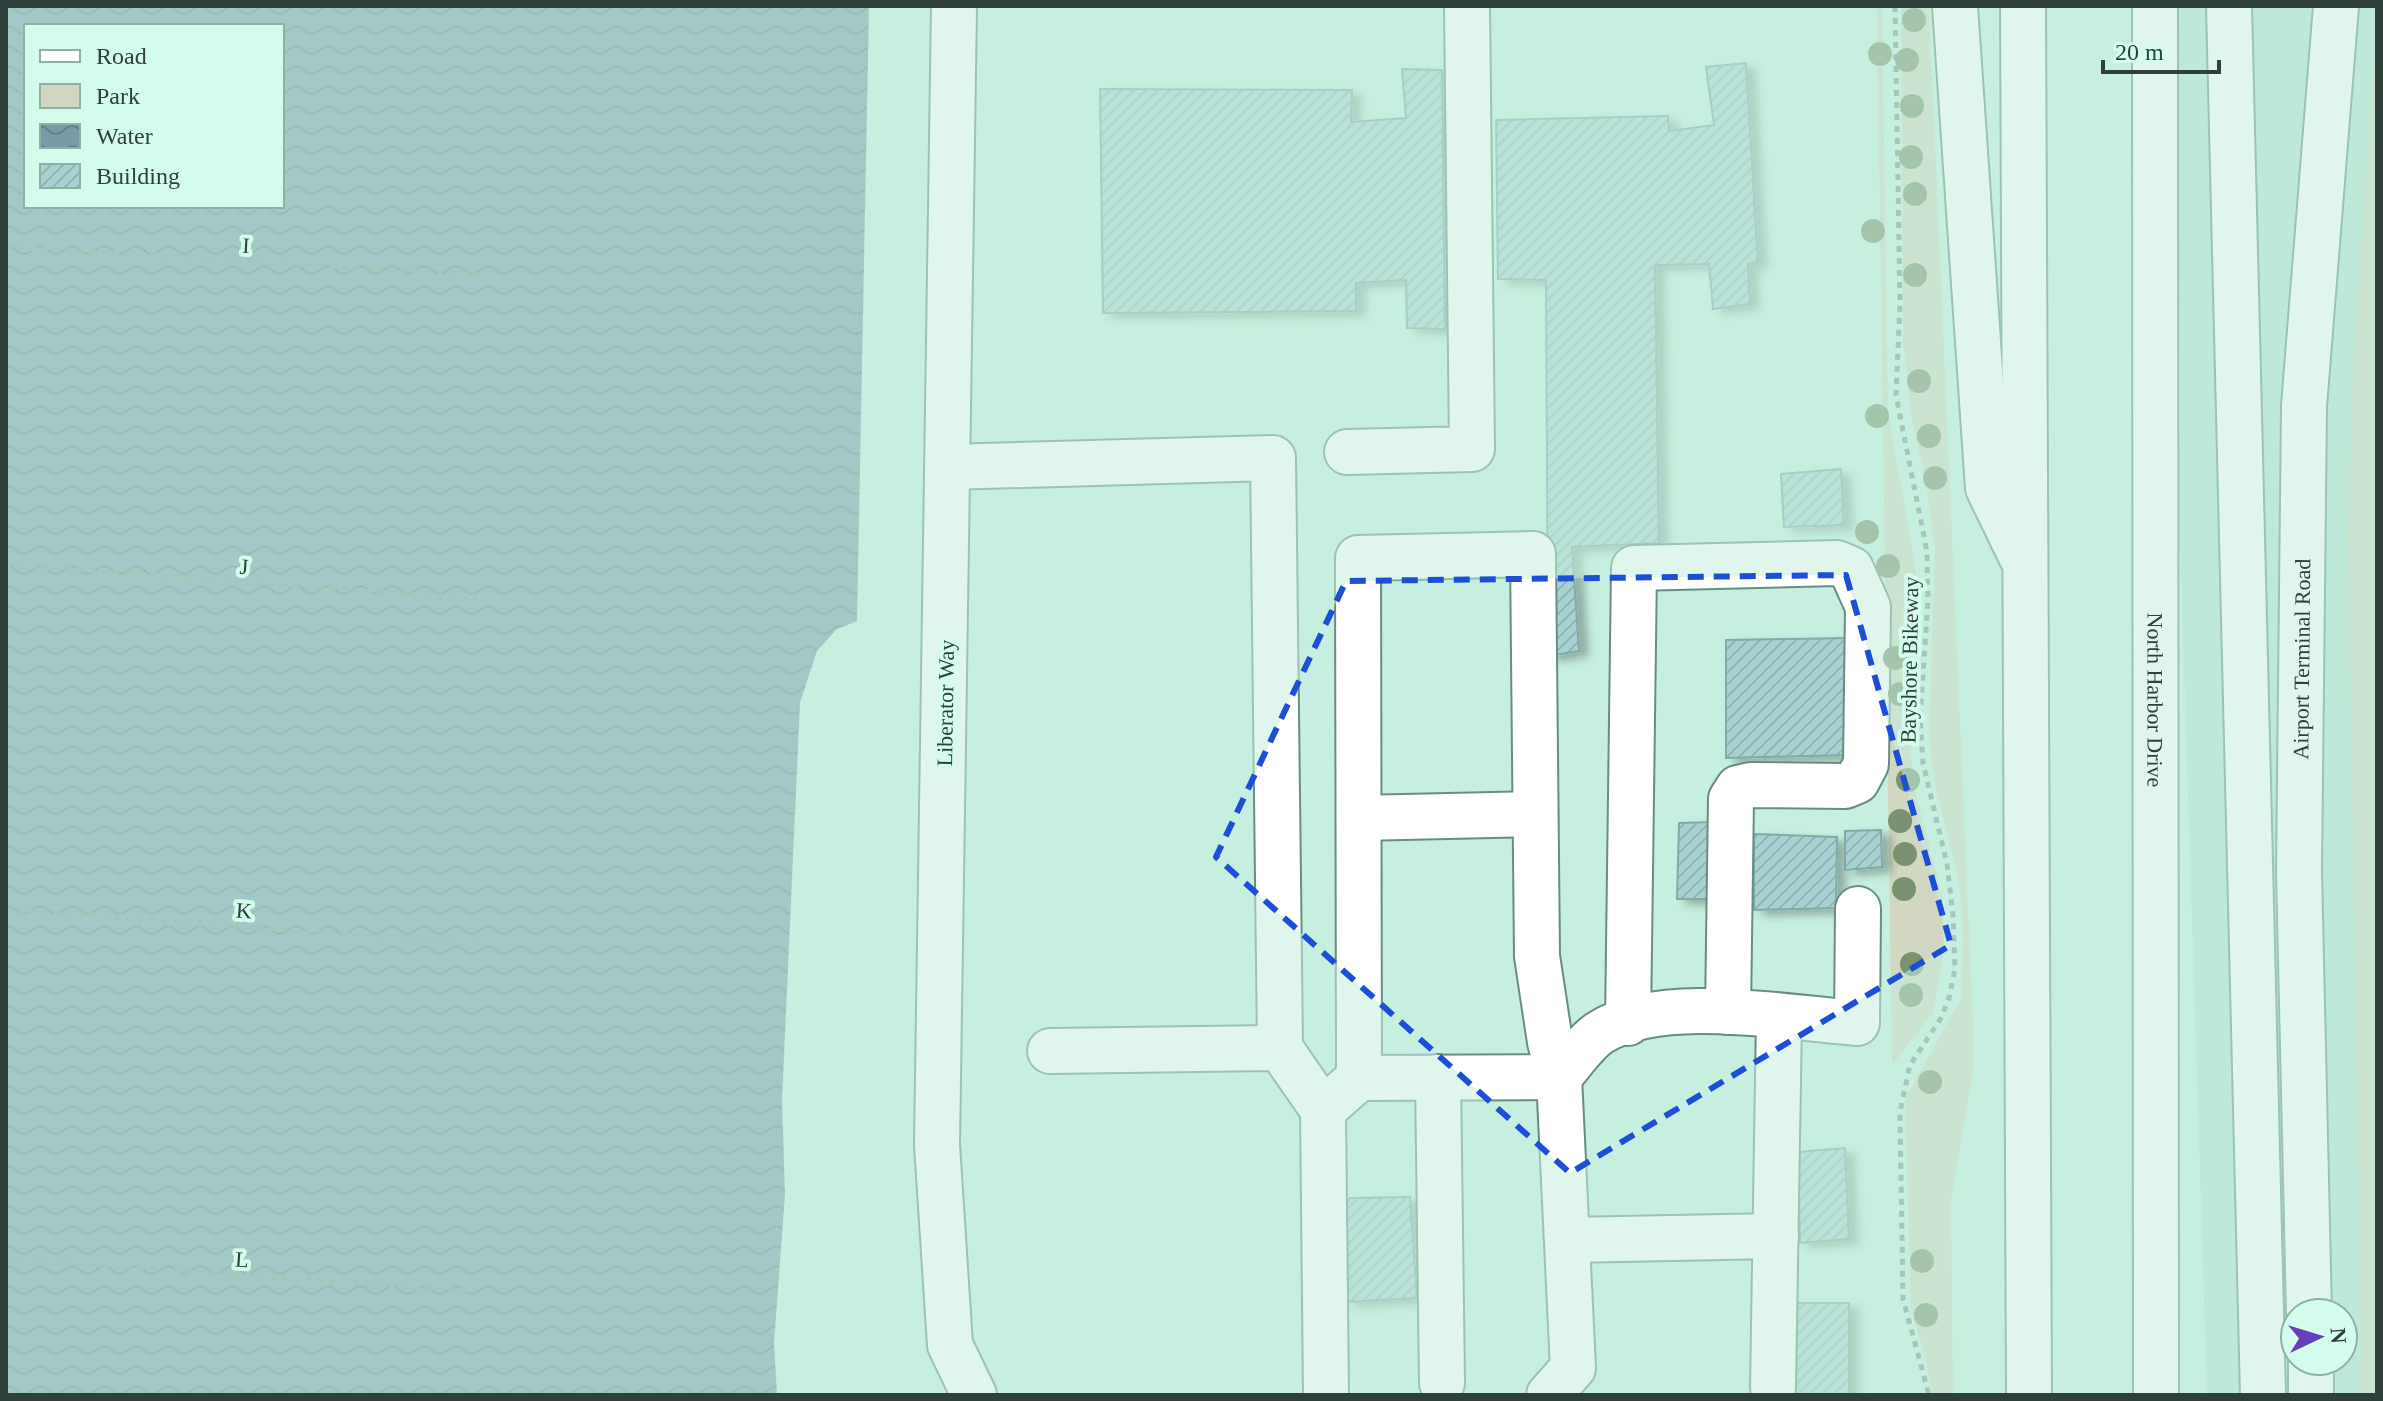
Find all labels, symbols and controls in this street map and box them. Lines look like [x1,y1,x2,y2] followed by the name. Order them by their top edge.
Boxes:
[24,24,284,208] legend
[2103,24,2219,74] scale bar
[2115,39,2164,65] text: 20 m
[96,43,147,69] text: Road
[96,83,140,109] text: Park
[96,123,153,149] text: Water
[96,163,180,189] text: Building
[242,233,250,258] street label: I
[239,554,250,579] street label: J
[2288,559,2315,760] street label: Airport Terminal Road
[1896,576,1923,744] street label: Bayshore Bikeway
[2142,613,2168,787] street label: North Harbor Drive
[932,639,959,767] street label: Liberator Way
[235,897,253,924] street label: K
[234,1247,250,1272] street label: L
[2279,1297,2359,1377] north arrow
[2325,1327,2351,1345] text: N

